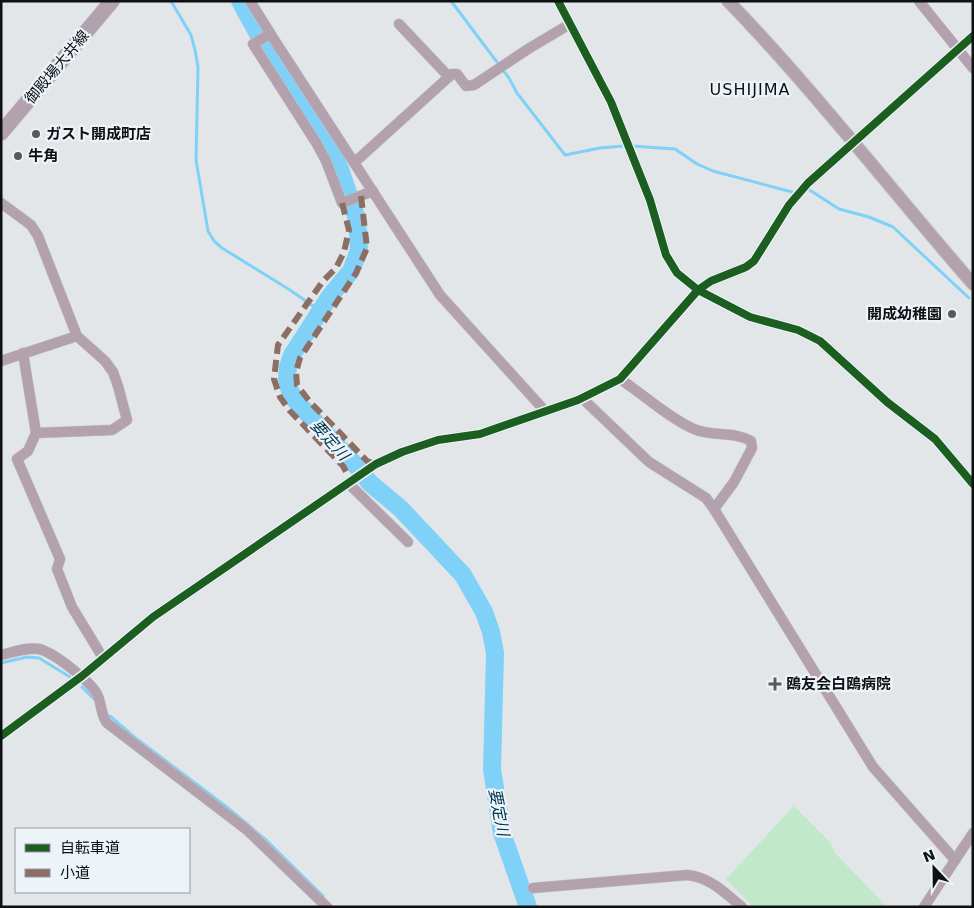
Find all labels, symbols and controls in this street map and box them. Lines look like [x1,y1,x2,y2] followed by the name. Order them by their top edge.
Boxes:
[21,27,93,107] street label: 御殿場大井線
[710,80,790,99] district label: USHIJIMA
[46,125,151,143] place label: ガスト開成町店
[30,128,42,140] marker: ガスト開成町店
[28,147,58,165] place label: 牛角
[12,150,24,162] marker: 牛角
[867,305,942,323] place label: 開成幼稚園
[946,308,958,320] marker: 開成幼稚園
[307,416,354,466] water label: 要定川
[786,675,891,693] place label: 鴎友会白鴎病院
[768,677,782,691] marker: 鴎友会白鴎病院
[485,787,513,839] water label: 要定川
[15,828,190,893] legend
[60,839,120,857] text: 自転車道
[909,843,959,893] north arrow
[921,846,938,866] text: N
[60,864,90,882] text: 小道

